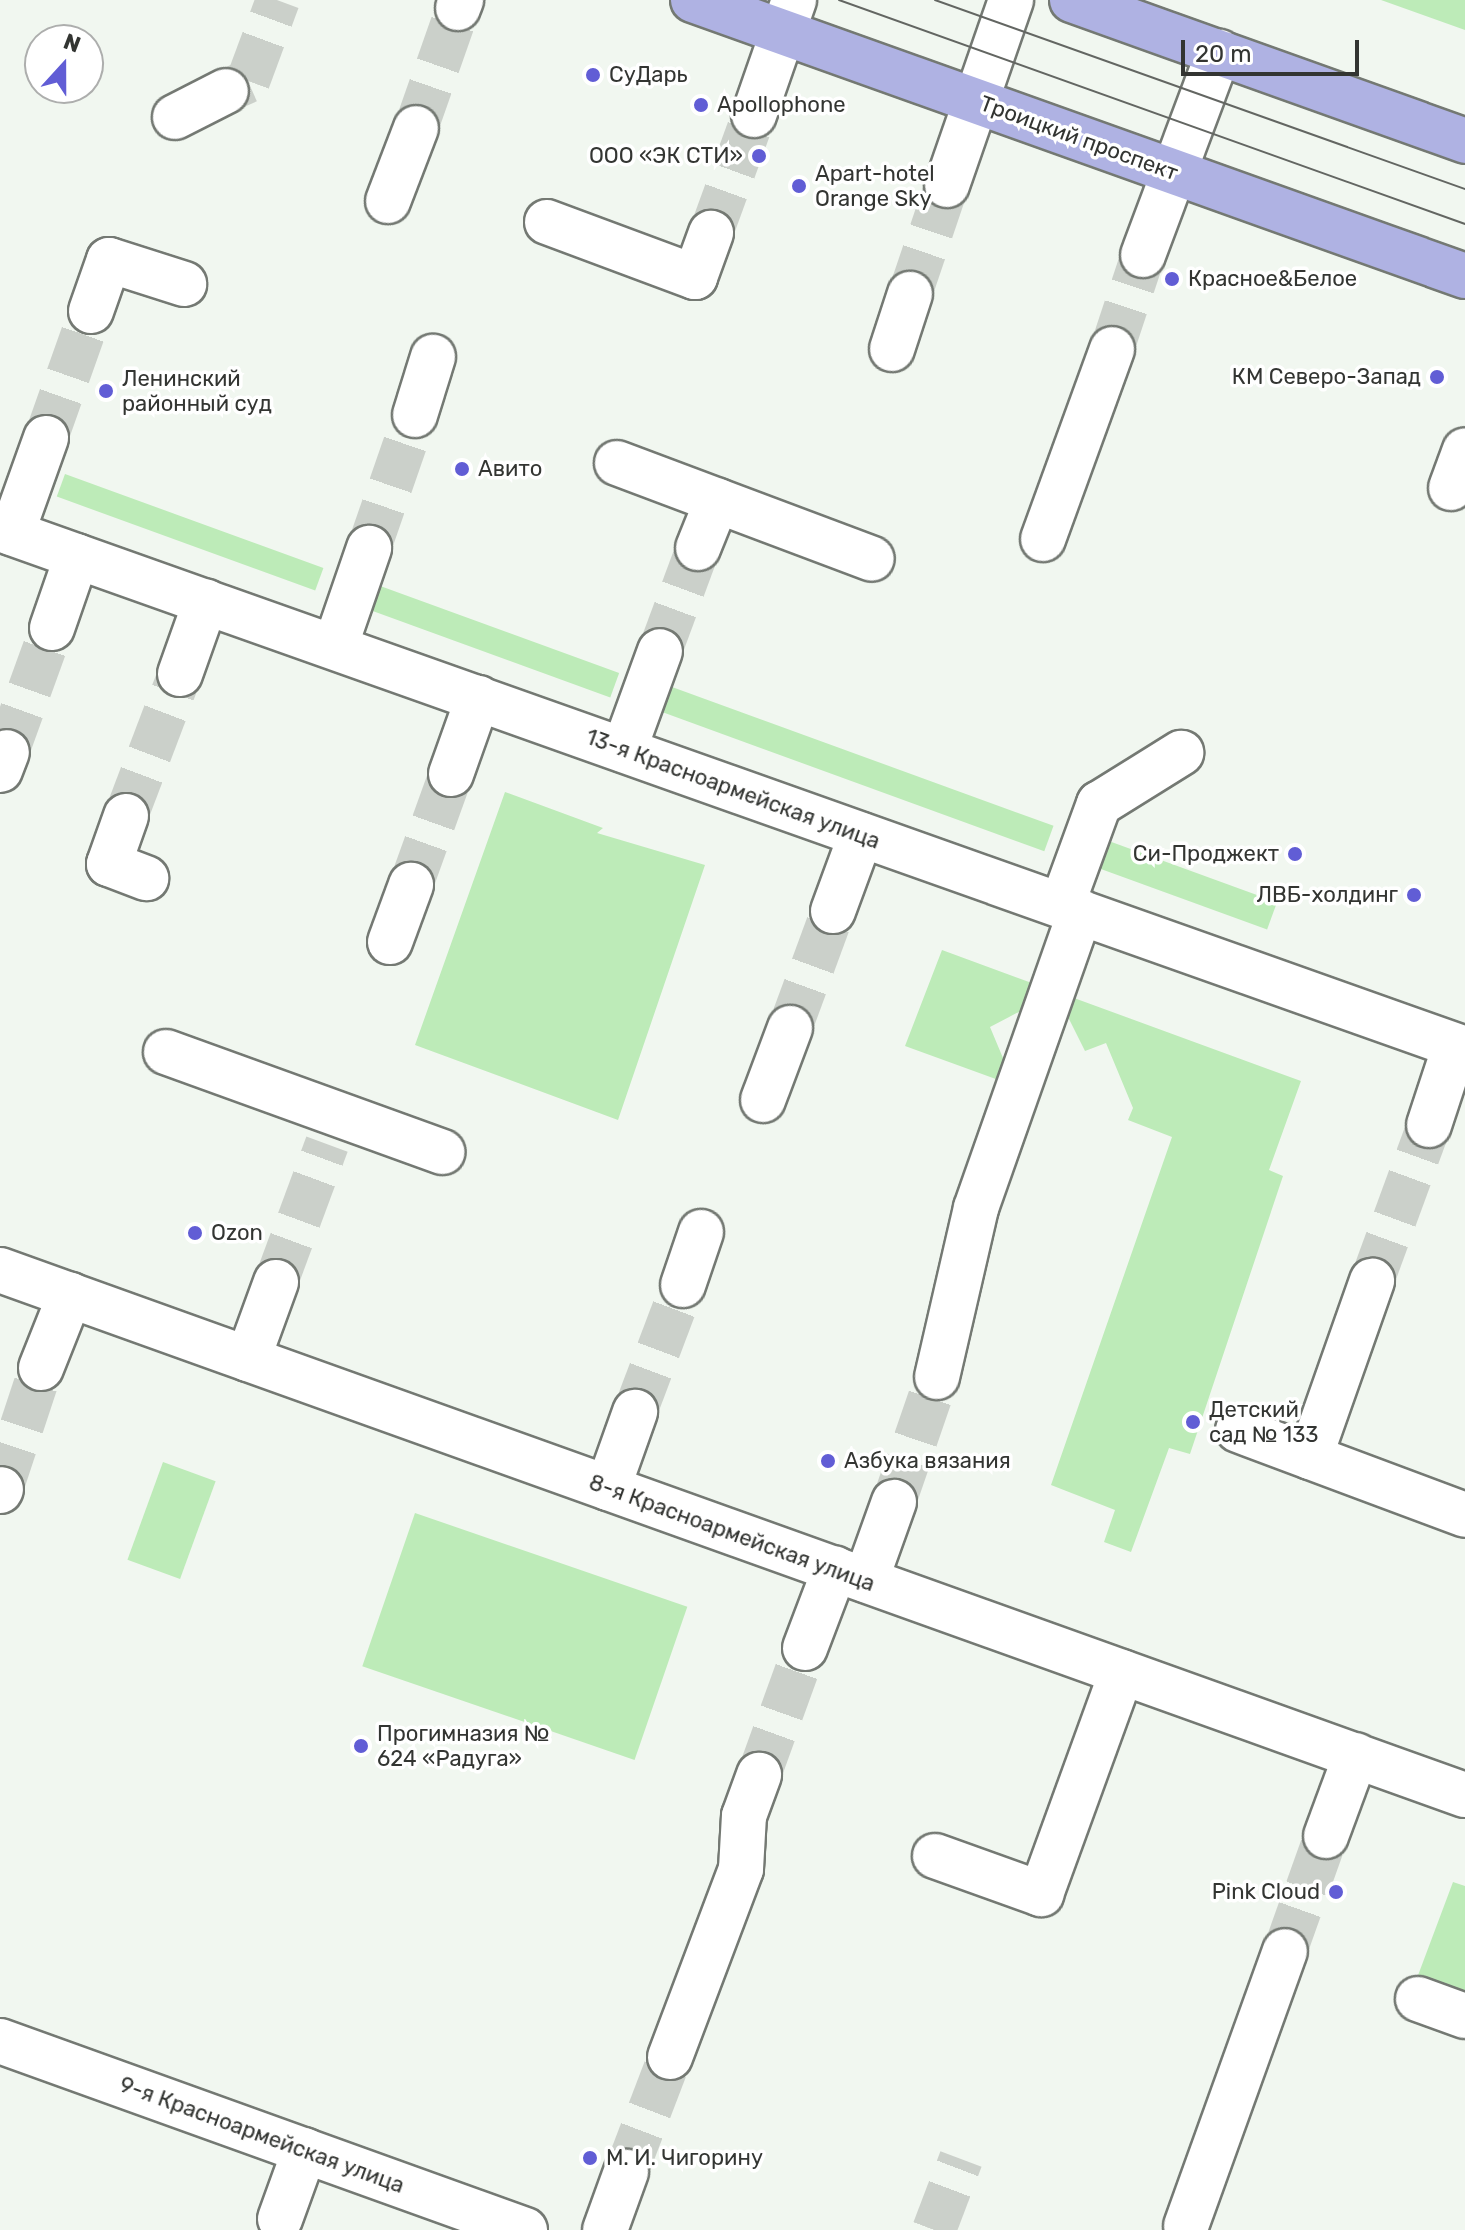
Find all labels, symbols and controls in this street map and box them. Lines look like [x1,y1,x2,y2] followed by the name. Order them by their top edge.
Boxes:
[24,24,104,104] north arrow
[1185,24,1363,74] scale bar
[60,28,84,58] text: N
[1195,40,1252,68] text: 20 m
[609,62,688,88] place label: СуДарь
[584,66,602,84] marker: СуДарь
[976,90,1182,186] street label: Троицкий проспект
[717,92,846,118] place label: Apollophone
[692,96,710,114] marker: Apollophone
[589,143,743,169] place label: ООО «ЭК СТИ»
[750,147,768,165] marker: ООО «ЭК СТИ»
[815,160,935,212] place label: Apart-hotel Orange Sky
[790,177,808,195] marker: Apart-hotel Orange Sky
[1188,266,1357,292] place label: Красное&Белое
[1163,270,1181,288] marker: Красное&Белое
[1232,364,1421,390] place label: КМ Северо-Запад
[122,365,272,416] place label: Ленинский районный суд
[1428,368,1446,386] marker: КМ Северо-Запад
[97,382,115,400] marker: Ленинский районный суд
[478,456,542,482] place label: Авито
[453,460,471,478] marker: Авито
[582,723,884,855] street label: 13-я Красноармейская улица
[1133,841,1279,867] place label: Си-Проджект
[1286,845,1304,863] marker: Си-Проджект
[1257,882,1398,908] place label: ЛВБ-холдинг
[1405,886,1423,904] marker: ЛВБ-холдинг
[211,1220,263,1246] place label: Ozon
[186,1224,204,1242] marker: Ozon
[1209,1396,1319,1448] place label: Детский сад № 133
[1184,1413,1202,1431] marker: Детский сад № 133
[844,1448,1011,1474] place label: Азбука вязания
[819,1452,837,1470] marker: Азбука вязания
[585,1469,879,1597] street label: 8-я Красноармейская улица
[377,1720,549,1772] place label: Прогимназия № 624 «Радуга»
[352,1737,370,1755] marker: Прогимназия № 624 «Радуга»
[1212,1879,1320,1905] place label: Pink Cloud
[1327,1883,1345,1901] marker: Pink Cloud
[116,2071,408,2199] street label: 9-я Красноармейская улица
[606,2145,763,2171] place label: М. И. Чигорину
[581,2149,599,2167] marker: М. И. Чигорину

